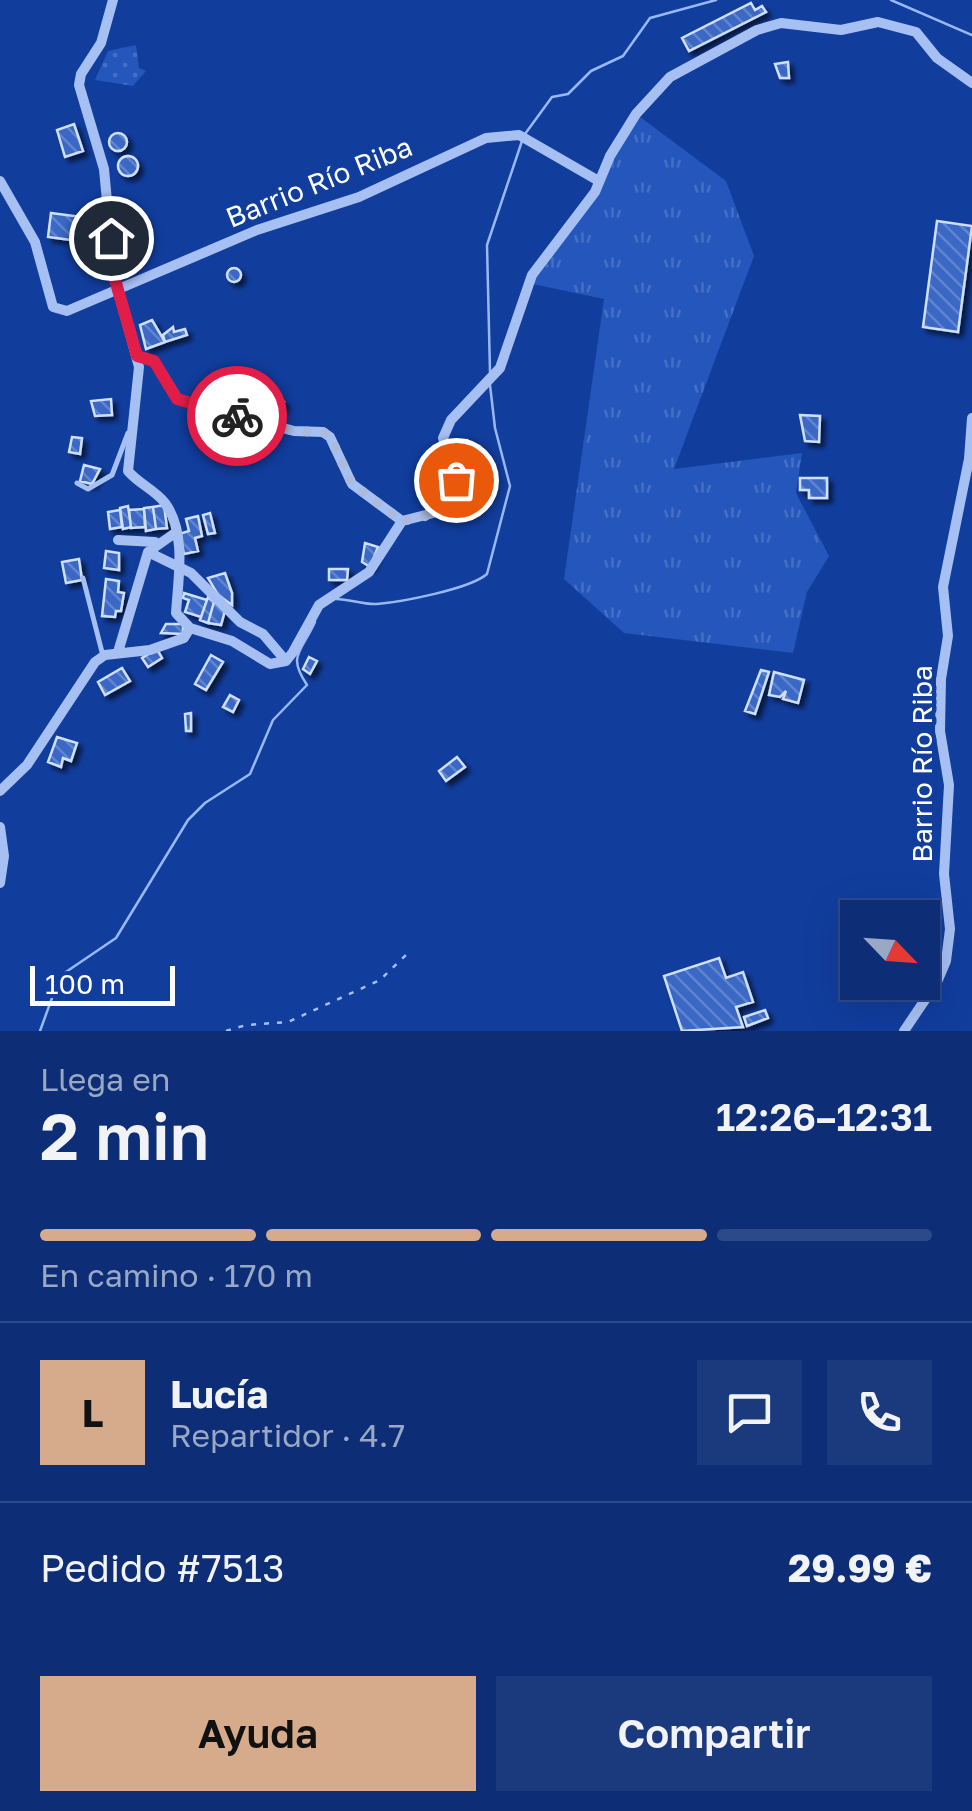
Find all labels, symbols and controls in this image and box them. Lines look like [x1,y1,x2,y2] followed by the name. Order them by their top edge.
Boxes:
[221,129,417,234] street label: Barrio Río Riba
[69,196,154,281] pin
[84,211,139,266] icon: home
[187,366,287,466] courier
[210,389,265,444] icon: bike
[414,438,499,523] pin
[429,453,484,508] icon: bag
[905,665,938,863] street label: Barrio Río Riba
[840,900,940,1000] north arrow
[840,900,940,1000] map controls
[30,961,175,1006] scale bar
[45,967,125,1000] text: 100 m
[40,1060,170,1098] text: Llega en
[716,1094,932,1139] text: 12:26–12:31
[40,1096,209,1174] text: 2 min
[40,1256,313,1294] text: En camino · 170 m
[697,1360,802,1465] button: chat
[827,1360,932,1465] button: phone
[170,1371,268,1416] text: Lucía
[82,1390,103,1435] text: L
[170,1416,405,1454] text: Repartidor · 4.7
[40,1545,284,1590] text: Pedido #7513
[788,1545,932,1590] text: 29.99 €
[40,1676,476,1791] button: Ayuda
[496,1676,932,1791] button: Compartir

